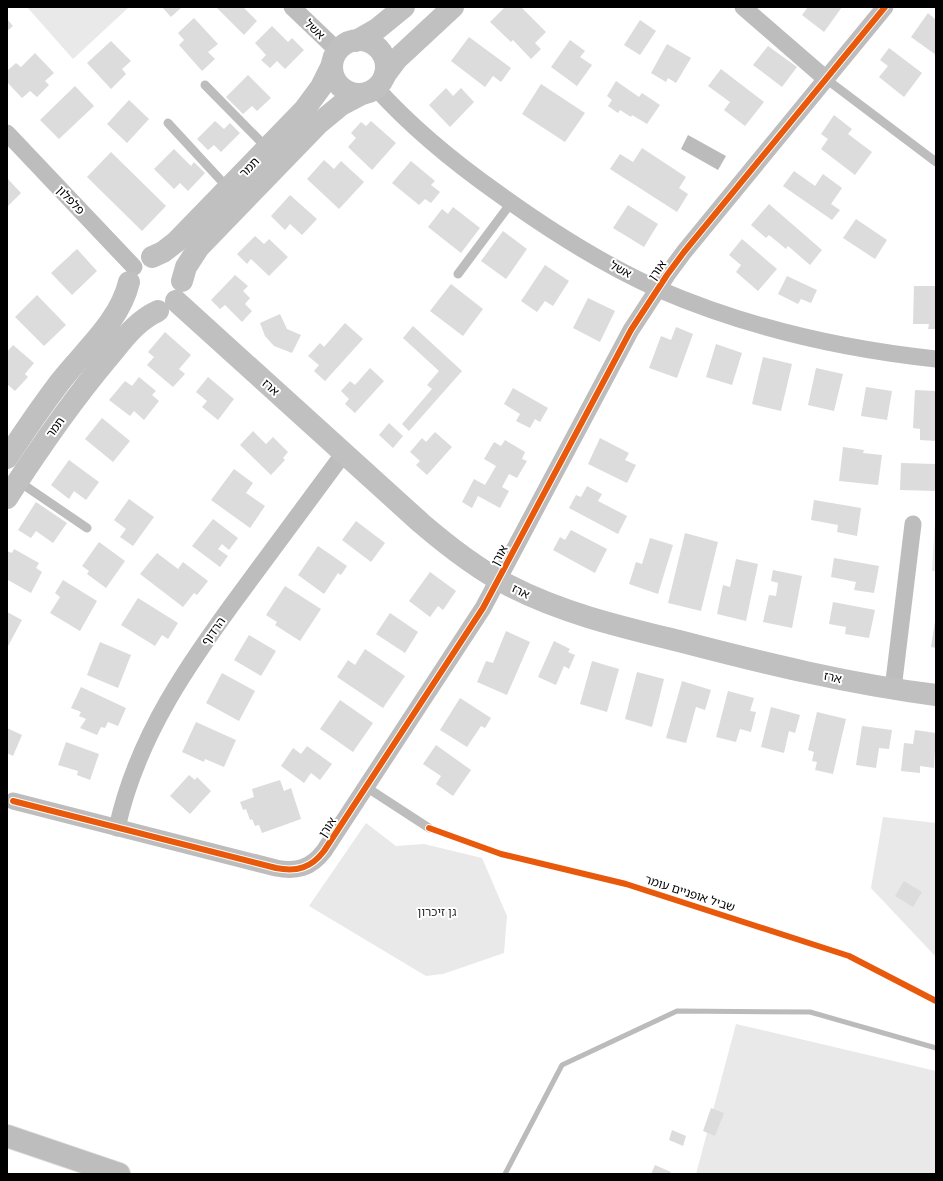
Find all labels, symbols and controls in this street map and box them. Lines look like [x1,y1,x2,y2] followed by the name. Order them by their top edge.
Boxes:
[302,16,329,42] street label: אשל
[236,154,262,180] street label: תמר
[54,183,88,217] street label: פלפלון
[608,257,635,281] street label: אשל
[645,257,669,283] street label: אורן
[259,375,283,399] street label: ארז
[42,414,68,440] street label: תמר
[487,542,511,568] street label: אורן
[510,580,533,602] street label: ארז
[198,614,228,648] street label: הרדוף
[823,668,844,686] street label: ארז
[315,814,339,840] street label: אורן
[643,871,737,915] street label: שביל אופניים עומר
[418,904,457,919] park label: גן זיכרון

